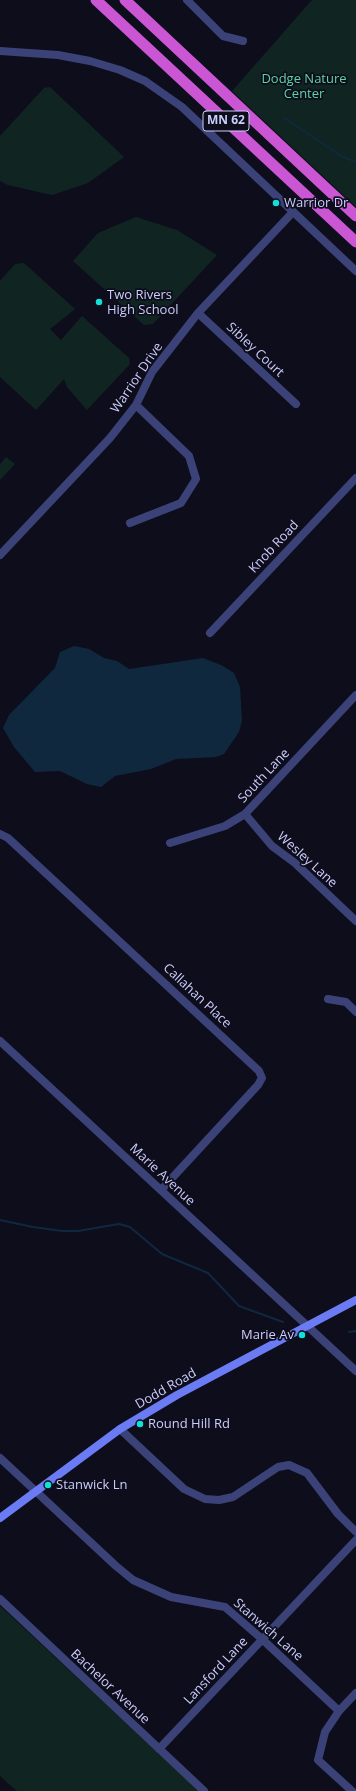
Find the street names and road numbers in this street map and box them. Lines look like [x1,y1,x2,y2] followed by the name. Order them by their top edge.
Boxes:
[203,111,249,131] road number: MN 62
[223,319,287,381] street label: Sibley Court
[108,340,166,416] street label: Warrior Drive
[246,518,302,576] street label: Knob Road
[235,746,293,806] street label: South Lane
[274,829,340,891] street label: Wesley Lane
[160,960,234,1032] street label: Callahan Place
[126,1141,198,1209] street label: Marie Avenue
[133,1365,199,1413] street label: Dodd Road
[230,1596,306,1664] street label: Stanwich Lane
[181,1634,251,1708] street label: Lansford Lane
[67,1646,153,1728] street label: Bachelor Avenue

